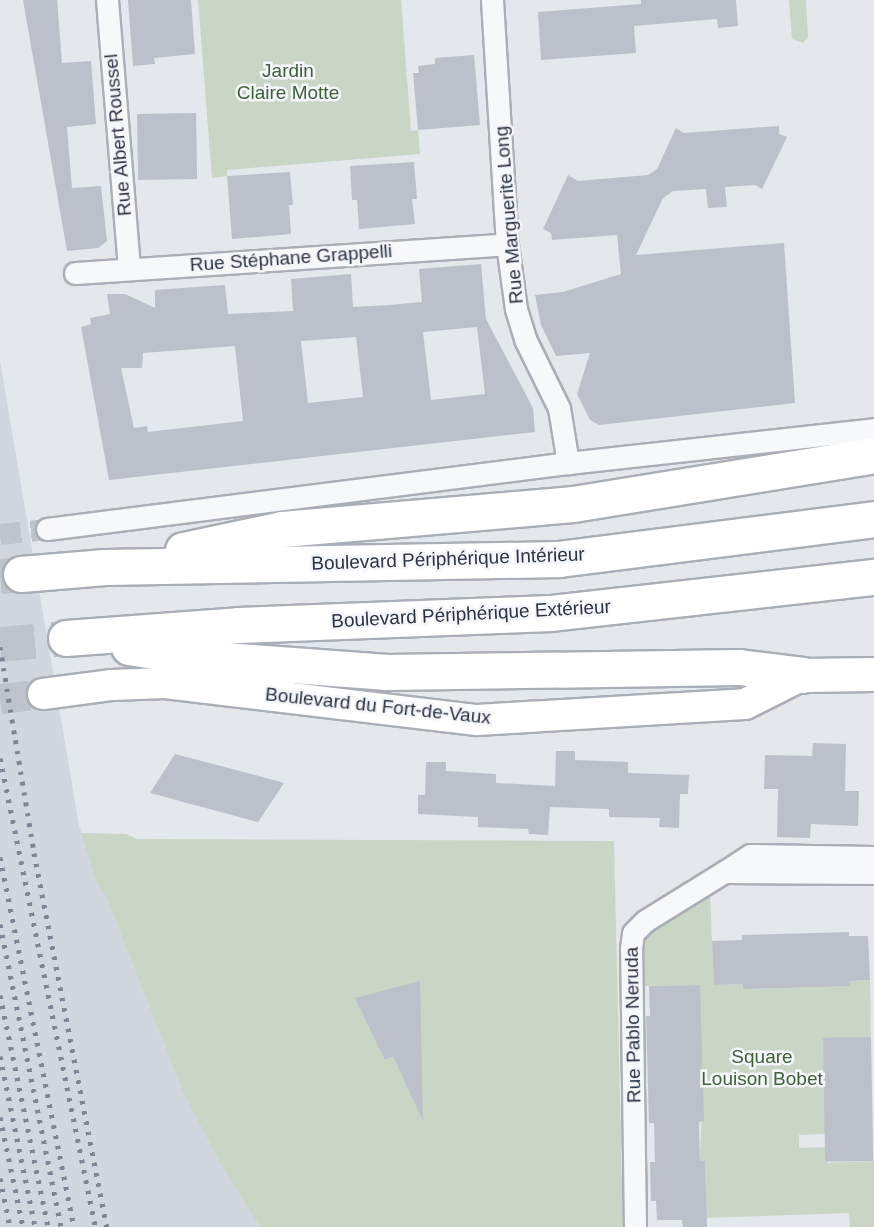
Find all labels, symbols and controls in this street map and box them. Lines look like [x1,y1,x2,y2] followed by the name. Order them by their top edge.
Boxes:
[100,52,136,218] street label: Rue Albert Roussel
[237,60,339,104] park label: Jardin Claire Motte
[490,125,528,305] street label: Rue Marguerite Long
[189,240,393,276] street label: Rue Stéphane Grappelli
[311,543,585,575] street label: Boulevard Périphérique Intérieur
[331,595,611,633] street label: Boulevard Périphérique Extérieur
[264,683,492,729] street label: Boulevard du Fort-de-Vaux
[620,947,646,1103] street label: Rue Pablo Neruda
[701,1046,823,1090] park label: Square Louison Bobet

